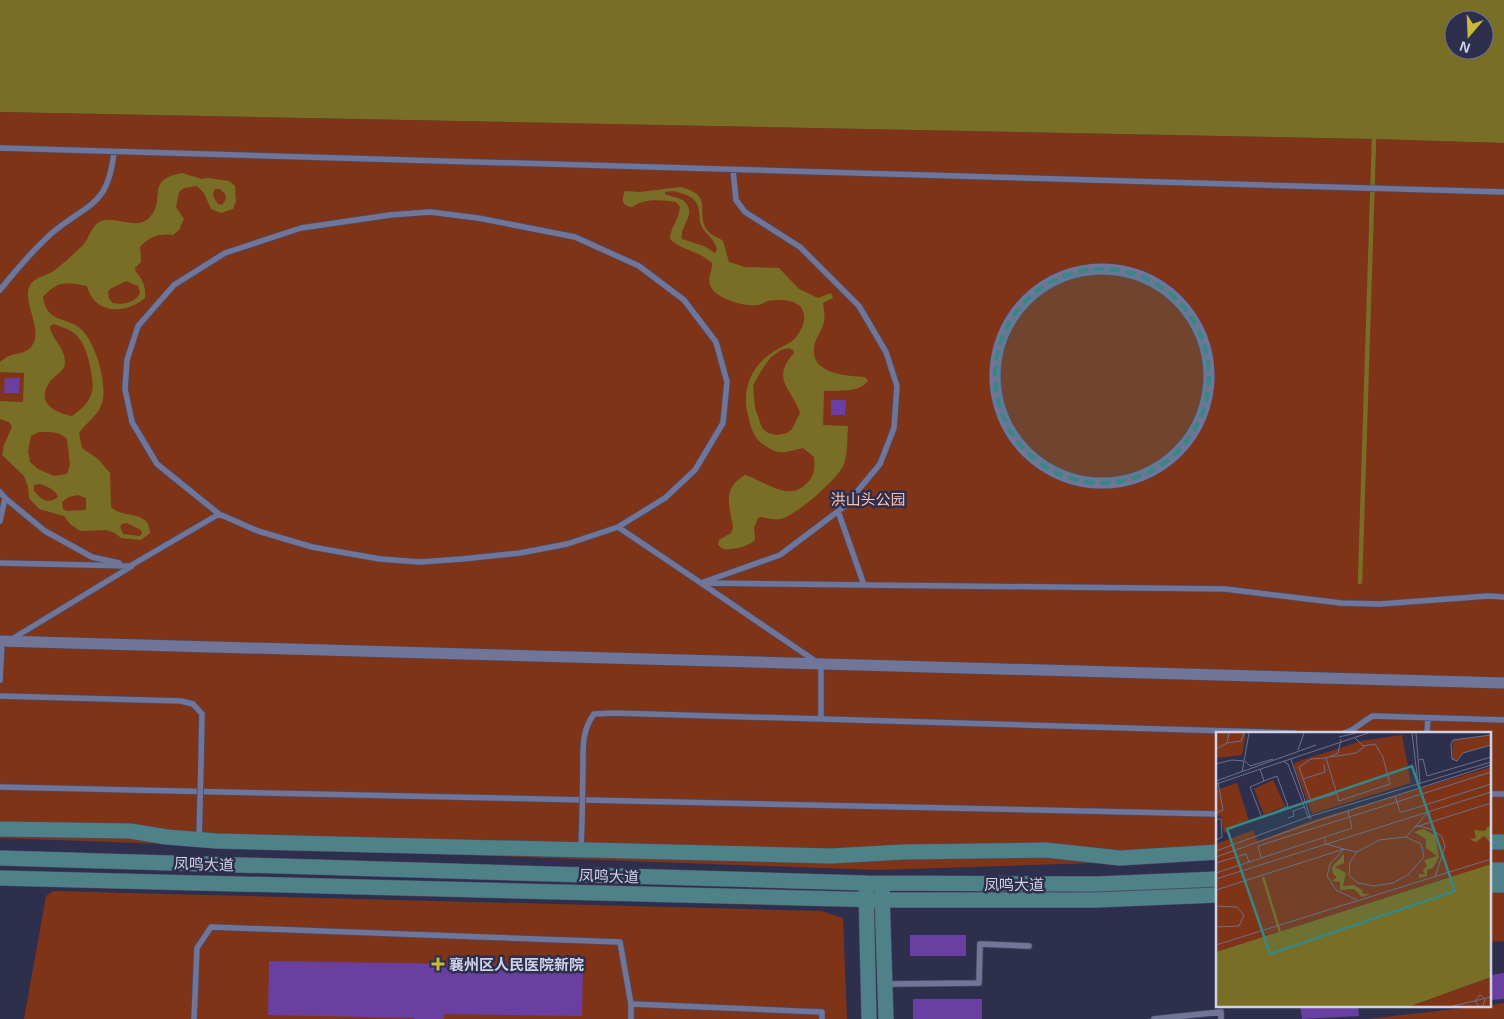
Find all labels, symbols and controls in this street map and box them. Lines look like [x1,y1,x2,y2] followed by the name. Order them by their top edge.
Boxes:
[1444,10,1494,60] north arrow
[1457,38,1472,57] text: N
[830,491,906,508] park label: 洪山头公园
[1216,732,1492,1006] inset map
[174,854,234,874] street label: 凤鸣大道
[579,866,639,886] street label: 凤鸣大道
[984,876,1044,893] street label: 凤鸣大道
[449,956,584,973] place label: 襄州区人民医院新院
[431,957,445,971] marker: 襄州区人民医院新院

